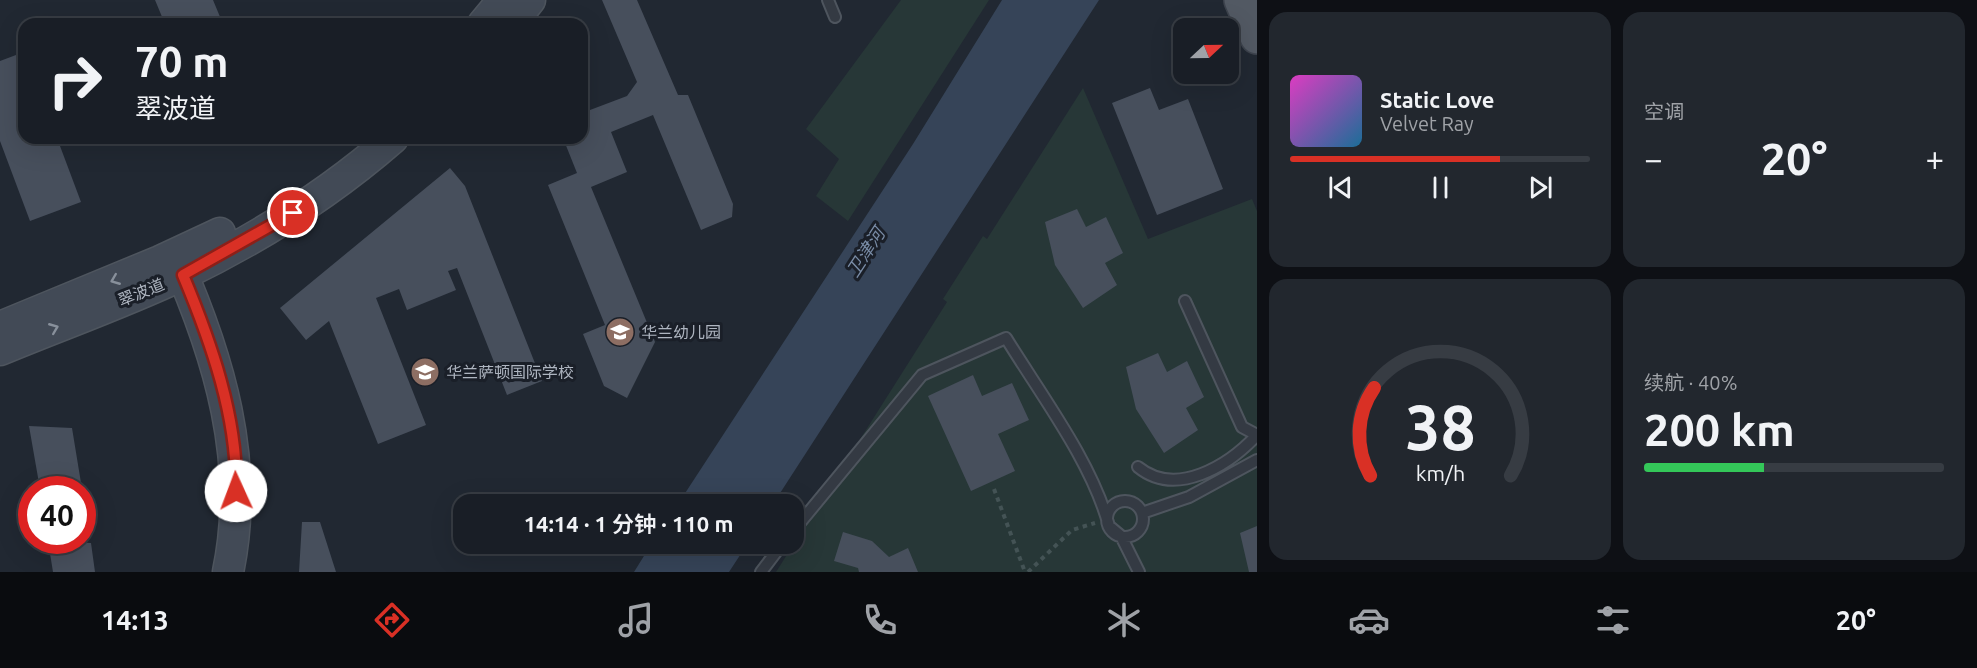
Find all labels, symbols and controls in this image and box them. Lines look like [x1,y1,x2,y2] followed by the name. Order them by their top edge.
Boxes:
[1173,18,1239,84] north arrow
[1173,18,1239,84] map controls
[135,38,229,85] text: 70 m
[36,42,114,120] icon: right
[1380,87,1495,112] text: Static Love
[135,93,216,123] text: 翠波道
[1644,100,1684,123] text: 空调
[1380,112,1474,135] text: Velvet Ray
[1761,133,1827,184] text: 20°
[1644,140,1663,177] text: −
[1925,140,1944,177] text: +
[1324,171,1357,204] icon: previous
[1424,171,1457,204] icon: pause
[1524,171,1557,204] icon: next
[267,187,318,238] pin
[276,196,309,229] icon: arrive
[842,221,890,280] water label: 卫津河
[110,273,121,285] one-way arrow
[115,275,167,309] street label: 翠波道
[604,316,636,348] school or university icon: 华兰幼儿园
[48,323,59,335] one-way arrow
[641,323,721,341] place label: 华兰幼儿园
[409,356,441,388] school or university icon: 华兰萨顿国际学校
[446,363,574,381] place label: 华兰萨顿国际学校
[1644,371,1737,394] text: 续航 · 40%
[1405,392,1475,462] text: 38
[1644,404,1795,455] text: 200 km
[204,459,268,523] position arrow
[1415,462,1465,486] text: km/h
[18,476,96,554] speed limit sign: 40
[524,511,733,536] text: 14:14 · 1 分钟 · 110 m
[371,599,413,641] icon: directions
[615,599,657,641] icon: music
[859,599,901,641] icon: phone
[1103,599,1145,641] icon: climate
[1348,599,1390,641] icon: car
[1592,599,1634,641] icon: filters
[101,605,169,635] text: 14:13
[1836,605,1876,635] text: 20°

